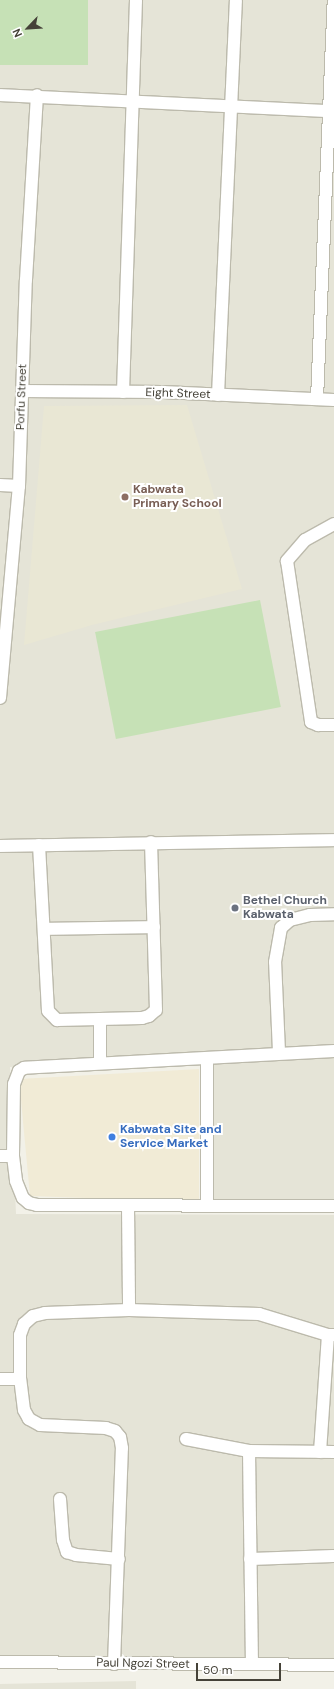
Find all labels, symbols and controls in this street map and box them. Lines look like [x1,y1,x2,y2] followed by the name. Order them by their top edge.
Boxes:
[8,8,48,48] north arrow
[9,26,25,40] text: N
[14,364,30,430] street label: Porfu Street
[145,386,211,402] street label: Eight Street
[133,483,222,511] place label: Kabwata Primary School
[120,492,130,502] marker: Kabwata Primary School
[243,894,327,922] place label: Bethel Church Kabwata
[230,903,240,913] marker: Bethel Church Kabwata
[120,1123,222,1151] place label: Kabwata Site and Service Market
[107,1132,117,1142] marker: Kabwata Site and Service Market
[198,1655,283,1681] scale bar
[96,1656,190,1672] street label: Paul Ngozi Street
[203,1662,232,1678] text: 50 m

